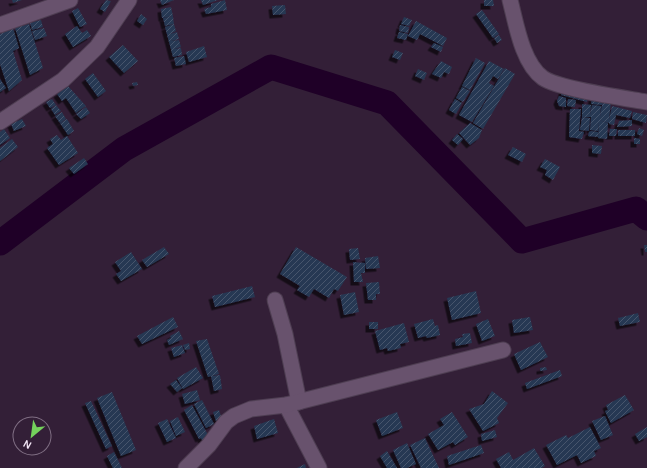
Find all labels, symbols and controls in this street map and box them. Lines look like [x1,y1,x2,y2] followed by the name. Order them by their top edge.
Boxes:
[12,416,52,456] north arrow
[21,437,34,452] text: N

